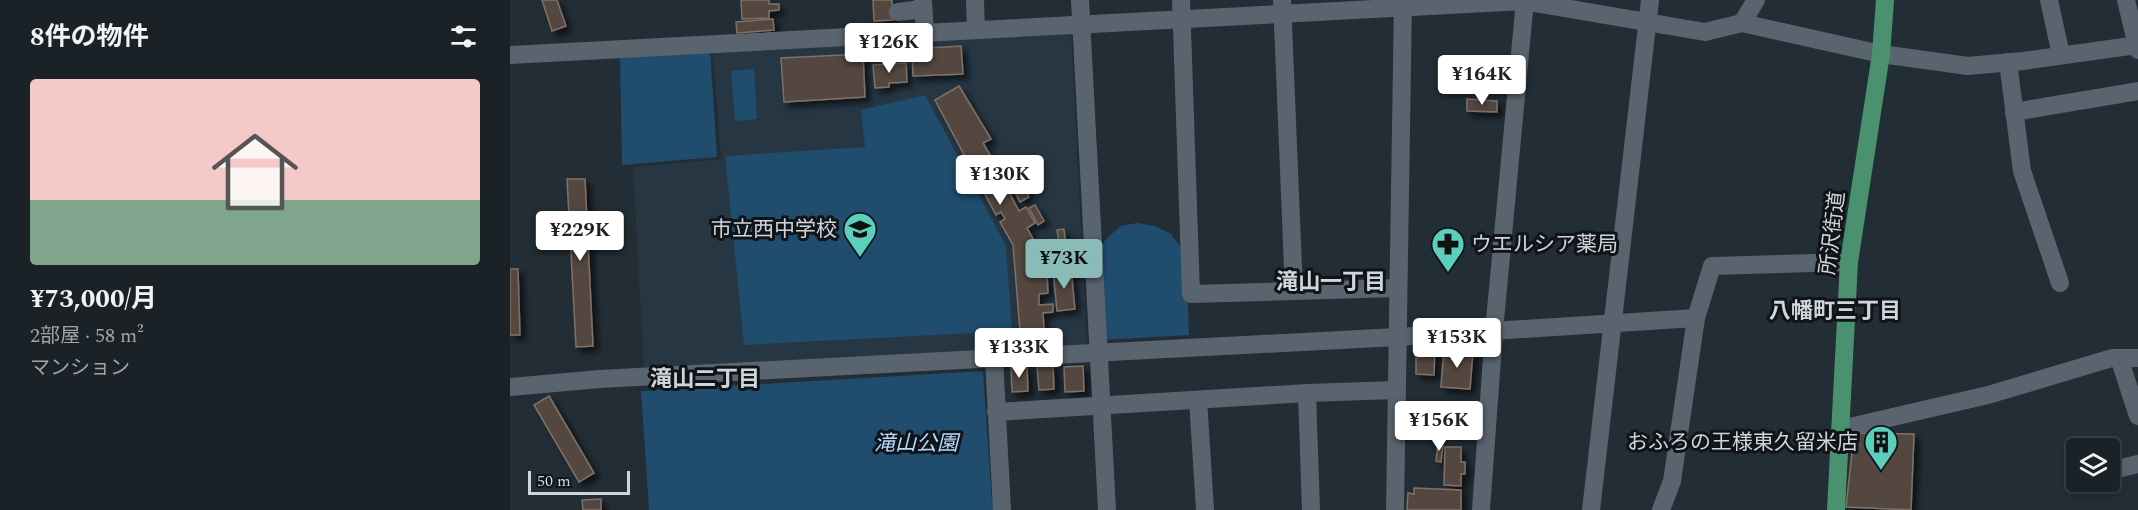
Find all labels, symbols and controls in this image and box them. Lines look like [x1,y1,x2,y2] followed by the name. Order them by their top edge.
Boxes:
[30,17,149,57] text: 8件の物件
[447,20,480,53] icon: filters
[847,23,931,74] pin: ¥126K
[859,27,919,57] text: ¥126K
[1440,55,1524,106] pin: ¥164K
[1452,59,1512,89] text: ¥164K
[201,118,309,226] icon: home
[958,155,1042,206] pin: ¥130K
[970,159,1030,189] text: ¥130K
[1812,189,1854,277] street label: 所沢街道
[538,211,622,262] pin: ¥229K
[842,211,878,258] school or university icon: 市立西中学校
[711,214,837,246] place label: 市立西中学校
[550,215,610,245] text: ¥229K
[1430,226,1466,273] pharmacy icon: ウエルシア薬局
[1471,229,1618,261] place label: ウエルシア薬局
[1028,239,1100,290] pin: ¥73K
[1039,243,1089,273] text: ¥73K
[1276,266,1386,299] district label: 滝山一丁目
[30,279,157,319] text: ¥73,000/月
[1769,295,1901,328] district label: 八幡町三丁目
[1415,318,1499,369] pin: ¥153K
[30,321,144,351] text: 2部屋 · 58 m²
[1427,322,1487,352] text: ¥153K
[977,328,1061,379] pin: ¥133K
[989,332,1049,362] text: ¥133K
[30,353,130,383] text: マンション
[650,363,760,396] district label: 滝山二丁目
[1397,401,1481,452] pin: ¥156K
[1409,405,1469,435] text: ¥156K
[1863,424,1899,471] building icon: おふろの王様東久留米店
[1627,427,1858,459] place label: おふろの王様東久留米店
[874,428,961,460] park label: 滝山公園
[2066,438,2120,492] map controls
[2066,438,2120,492] button: layers
[528,468,630,496] scale bar
[537,469,571,493] text: 50 m

